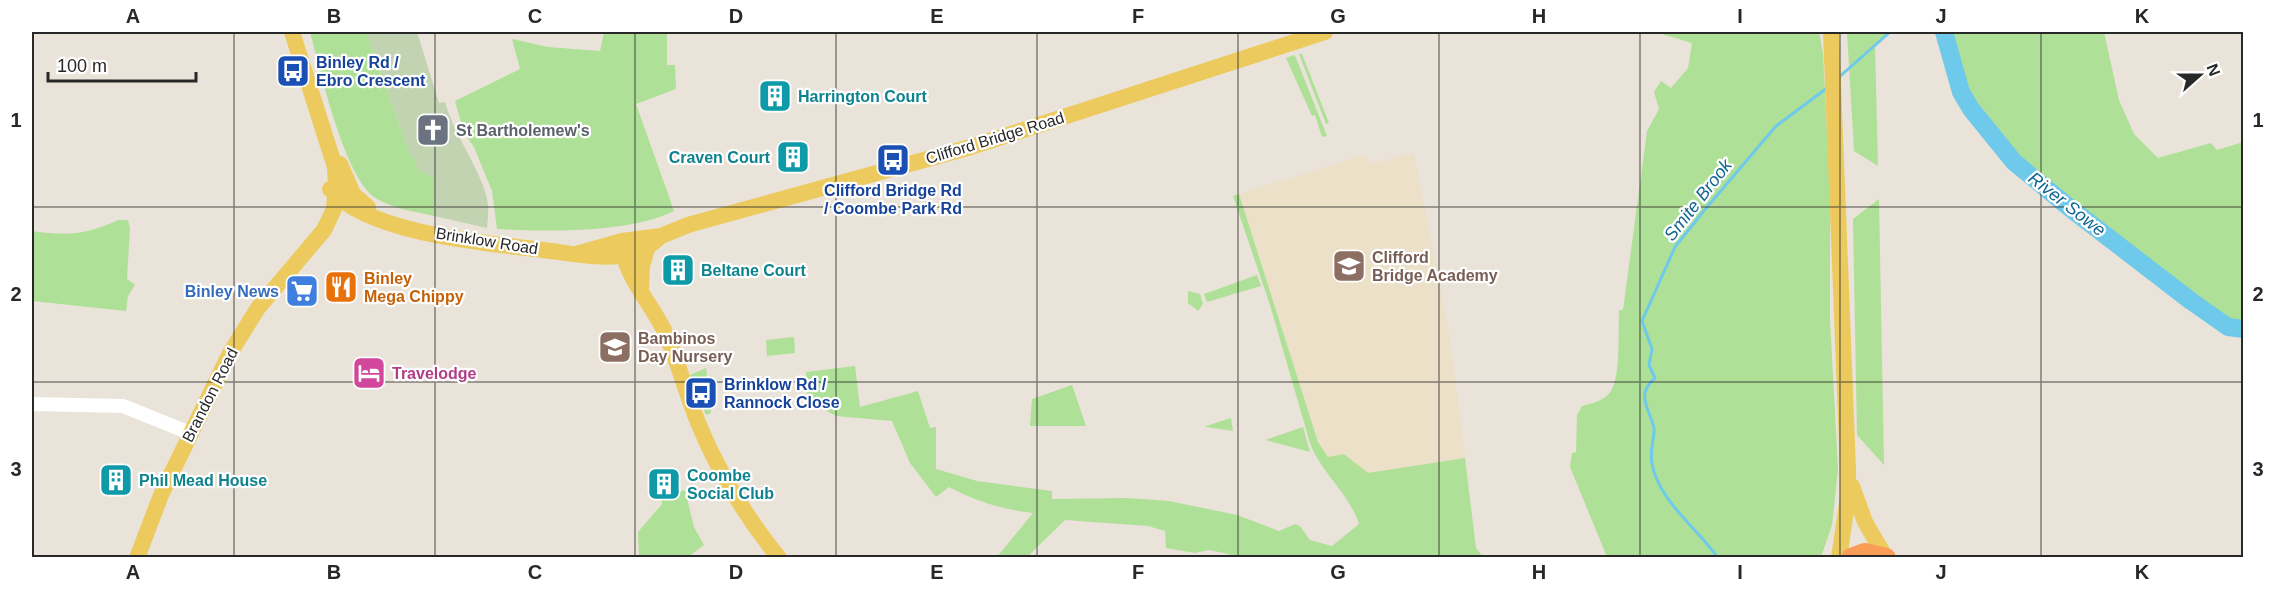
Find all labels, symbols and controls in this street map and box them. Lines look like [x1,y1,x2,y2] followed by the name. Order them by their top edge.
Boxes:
[126,5,140,27] text: A
[327,5,341,27] text: B
[528,5,542,27] text: C
[729,5,743,27] text: D
[930,5,944,27] text: E
[1132,5,1144,27] text: F
[1330,5,1346,27] text: G
[1532,5,1546,27] text: H
[1737,5,1743,27] text: I
[1935,5,1947,27] text: J
[2135,5,2150,27] text: K
[48,45,196,83] scale bar
[2170,45,2230,105] north arrow
[275,53,311,89] bus stop icon: Binley Rd / Ebro Crescent
[316,54,426,89] place label: Binley Rd / Ebro Crescent
[57,56,107,76] text: 100 m
[2204,61,2224,78] text: N
[757,78,793,114] building icon: Harrington Court
[798,88,928,105] place label: Harrington Court
[10,109,22,131] text: 1
[924,109,1066,167] street label: Clifford Bridge Road
[2252,109,2264,131] text: 1
[415,112,451,148] church icon: St Bartholemew's
[456,122,590,139] place label: St Bartholemew's
[775,139,811,175] building icon: Craven Court
[875,142,911,178] bus stop icon: Clifford Bridge Rd / Coombe Park Rd
[669,149,771,166] place label: Craven Court
[1660,154,1737,245] water label: Smite Brook
[2025,168,2109,240] water label: River Sowe
[824,182,962,217] place label: Clifford Bridge Rd / Coombe Park Rd
[435,225,539,257] street label: Brinklow Road
[1331,248,1367,284] school or university icon: Clifford Bridge Academy
[1372,249,1498,284] place label: Clifford Bridge Academy
[660,252,696,288] building icon: Beltane Court
[701,262,807,279] place label: Beltane Court
[323,269,359,305] restaurant icon: Binley Mega Chippy
[364,270,464,305] place label: Binley Mega Chippy
[284,273,320,309] supermarket icon: Binley News
[10,283,22,305] text: 2
[185,283,279,300] place label: Binley News
[2252,283,2264,305] text: 2
[597,329,633,365] school or university icon: Bambinos Day Nursery
[638,330,732,365] place label: Bambinos Day Nursery
[179,345,241,445] street label: Brandon Road
[351,355,387,391] hotel icon: Travelodge
[392,365,477,382] place label: Travelodge
[683,375,719,411] bus stop icon: Brinklow Rd / Rannock Close
[724,376,840,411] place label: Brinklow Rd / Rannock Close
[10,458,22,480] text: 3
[2252,458,2264,480] text: 3
[98,462,134,498] building icon: Phil Mead House
[646,466,682,502] building icon: Coombe Social Club
[687,467,774,502] place label: Coombe Social Club
[139,472,267,489] place label: Phil Mead House
[126,561,140,583] text: A
[327,561,341,583] text: B
[528,561,542,583] text: C
[729,561,743,583] text: D
[930,561,944,583] text: E
[1132,561,1144,583] text: F
[1330,561,1346,583] text: G
[1532,561,1546,583] text: H
[1737,561,1743,583] text: I
[1935,561,1947,583] text: J
[2135,561,2150,583] text: K

